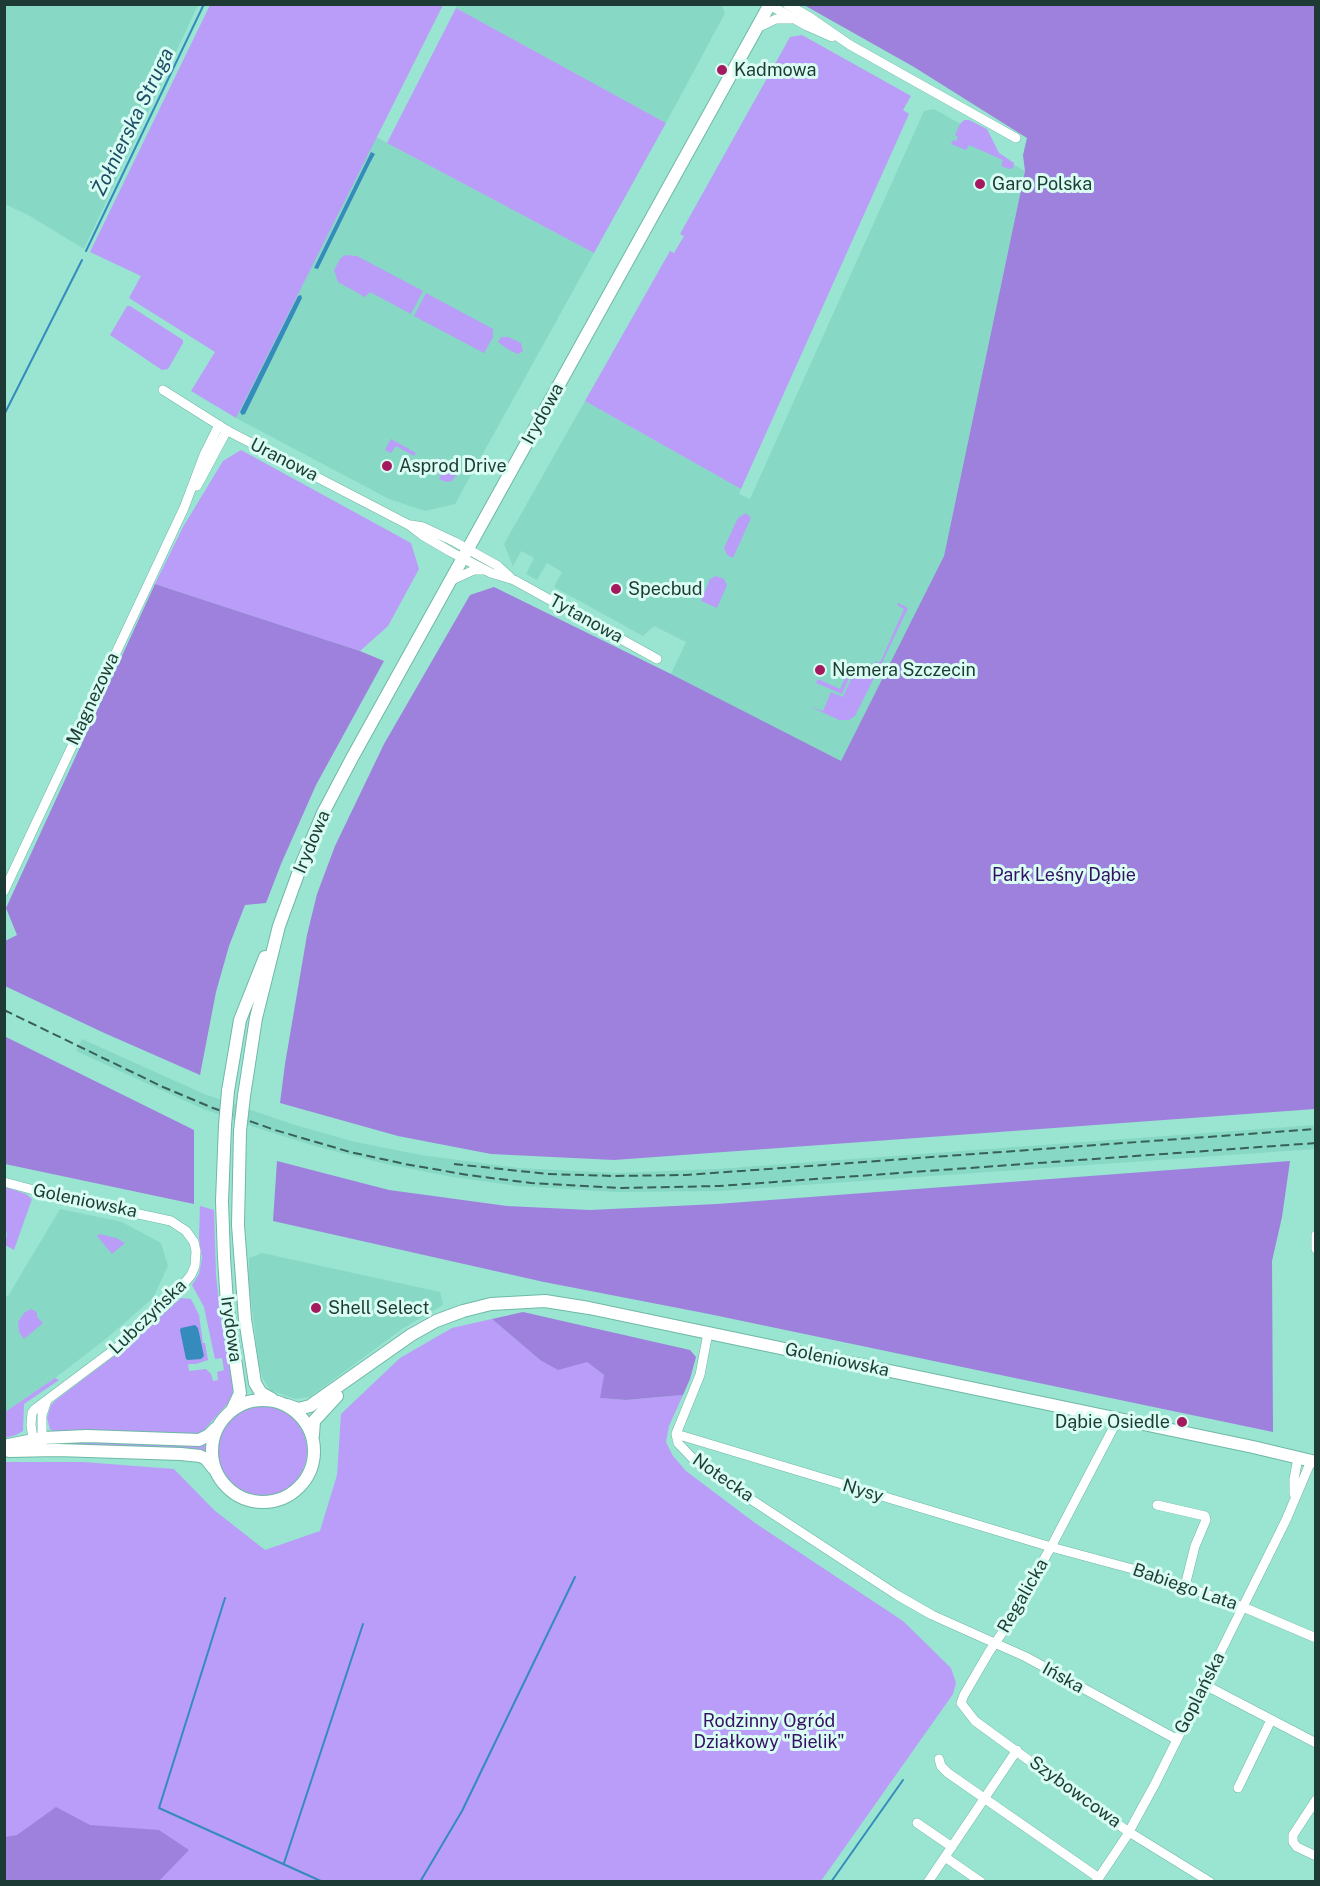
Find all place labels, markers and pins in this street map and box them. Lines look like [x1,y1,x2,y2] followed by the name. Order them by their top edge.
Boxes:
[734,59,816,81] place label: Kadmowa
[715,63,729,77] marker: Kadmowa
[992,173,1092,195] place label: Garo Polska
[973,177,987,191] marker: Garo Polska
[399,455,507,477] place label: Asprod Drive
[380,459,394,473] marker: Asprod Drive
[628,578,703,600] place label: Specbud
[609,582,623,596] marker: Specbud
[832,659,976,681] place label: Nemera Szczecin
[813,663,827,677] marker: Nemera Szczecin
[328,1297,429,1319] place label: Shell Select
[309,1301,323,1315] marker: Shell Select
[1055,1411,1170,1433] place label: Dąbie Osiedle
[1175,1415,1189,1429] marker: Dąbie Osiedle

